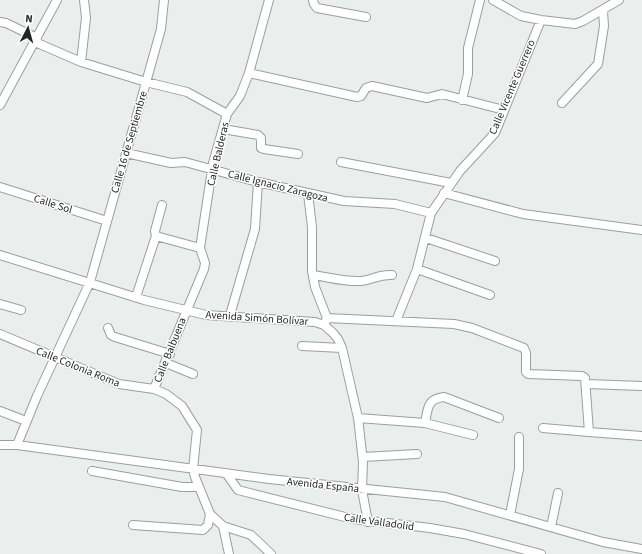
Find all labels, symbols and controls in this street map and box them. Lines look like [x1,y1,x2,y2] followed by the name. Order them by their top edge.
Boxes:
[8,8,48,48] north arrow
[25,11,33,26] text: N
[485,37,539,137] street label: Calle Vicente Guerrero
[107,89,151,195] street label: Calle 16 de Septiembre
[203,120,233,187] street label: Calle Balderas
[226,166,330,206] street label: Calle Ignacio Zaragoza
[32,191,74,217] street label: Calle Sol
[205,307,309,329] street label: Avenida Simón Bolívar
[150,315,190,385] street label: Calle Balbuena
[34,343,122,391] street label: Calle Colonia Roma
[286,474,360,496] street label: Avenida España
[343,510,415,534] street label: Calle Valladolid

